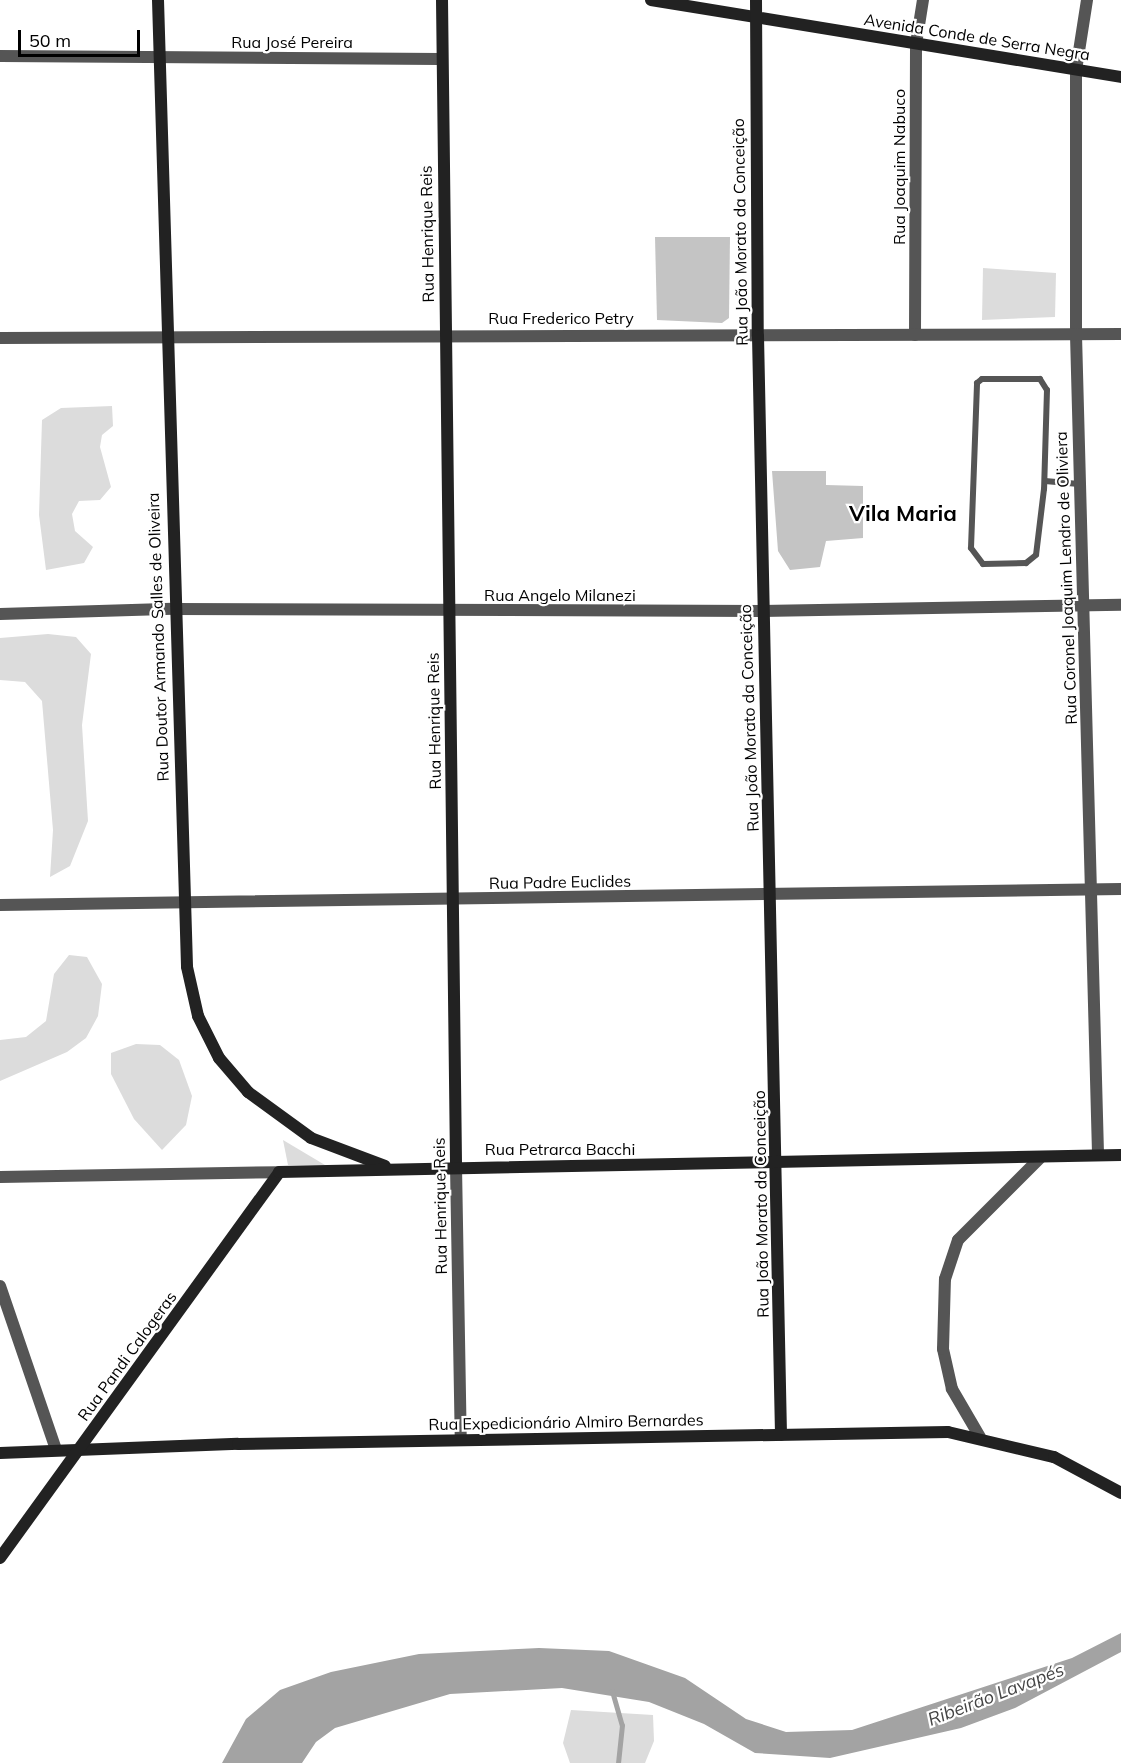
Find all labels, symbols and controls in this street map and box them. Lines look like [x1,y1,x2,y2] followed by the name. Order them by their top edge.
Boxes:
[863,10,1091,64] street label: Avenida Conde de Serra Negra
[21,18,142,56] scale bar
[29,29,71,52] text: 50 m
[231,32,353,52] street label: Rua José Pereira
[889,89,909,245] street label: Rua Joaquim Nabuco
[728,118,752,346] street label: Rua João Morato da Conceição
[416,165,438,303] street label: Rua Henrique Reis
[488,308,634,328] street label: Rua Frederico Petry
[1051,431,1081,725] street label: Rua Coronel Joaquim Lendro de Oliviera
[143,492,173,782] street label: Rua Doutor Armando Salles de Oliveira
[849,501,957,527] district label: Vila Maria
[484,585,636,605] street label: Rua Angelo Milanezi
[735,604,763,832] street label: Rua João Morato da Conceição
[423,652,445,790] street label: Rua Henrique Reis
[489,871,631,893] street label: Rua Padre Euclides
[749,1090,773,1318] street label: Rua João Morato da Conceição
[429,1137,451,1275] street label: Rua Henrique Reis
[485,1139,635,1159] street label: Rua Petrarca Bacchi
[74,1287,180,1425] street label: Rua Pandi Calogeras
[428,1410,704,1434] street label: Rua Expedicionário Almiro Bernardes
[925,1659,1067,1731] water label: Ribeirão Lavapés

